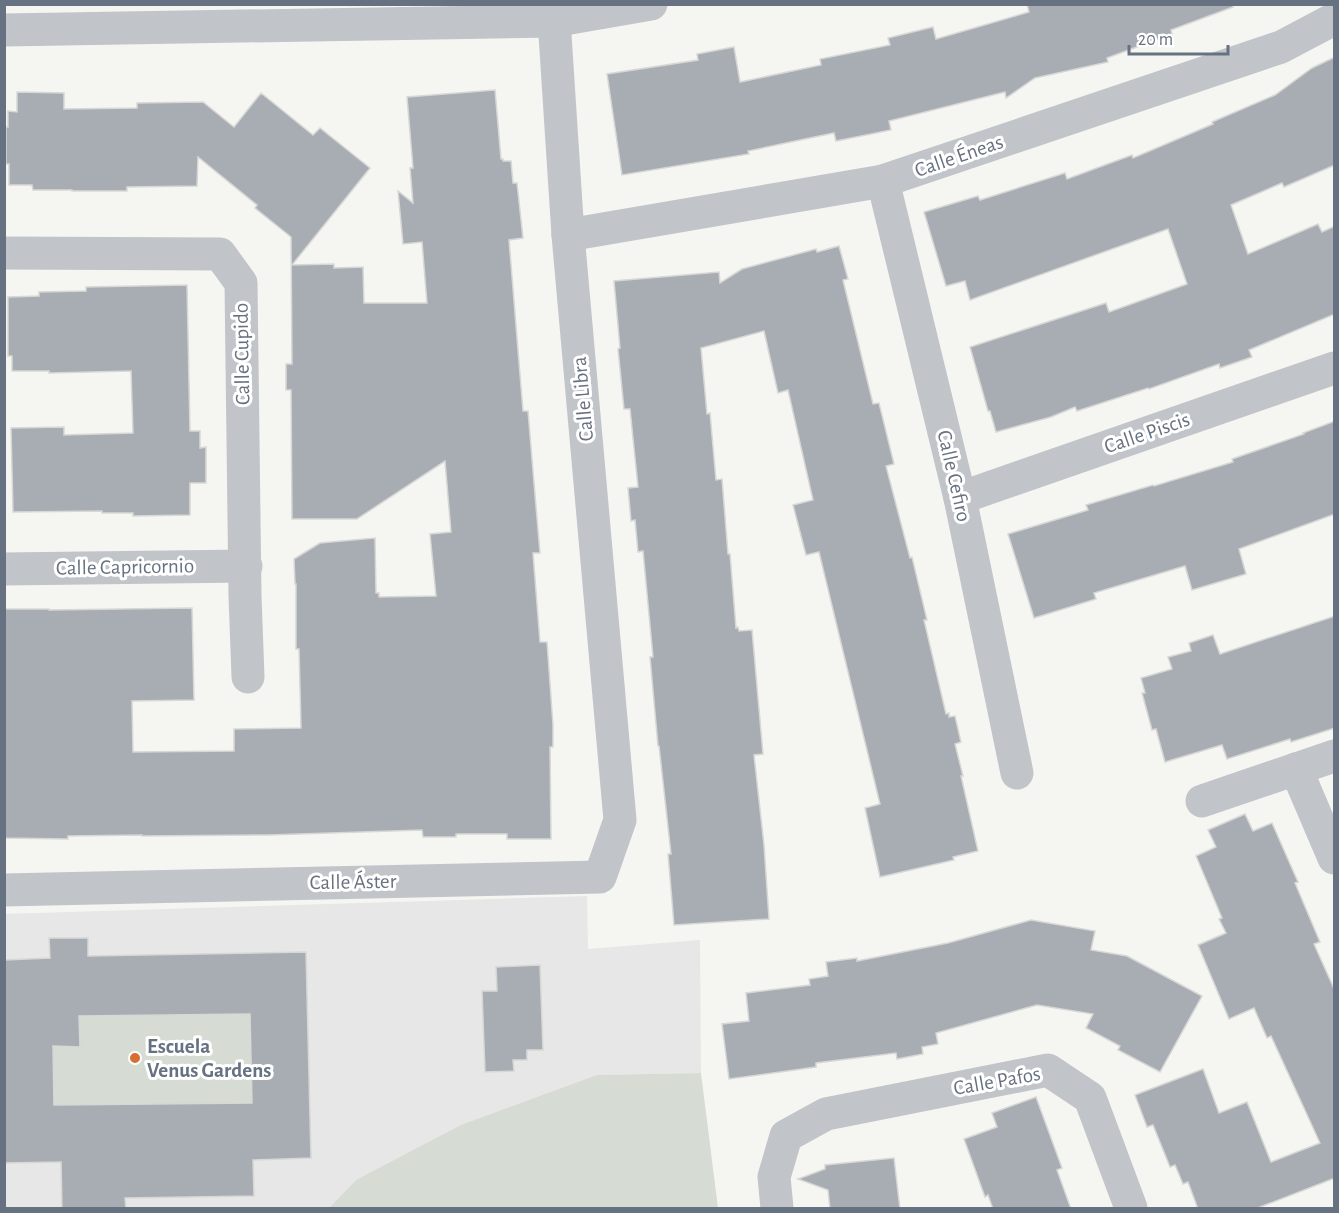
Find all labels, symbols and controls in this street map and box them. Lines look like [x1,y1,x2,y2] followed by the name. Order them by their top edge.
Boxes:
[1129,18,1228,56] scale bar
[1138,31,1173,49] text: 20 m
[911,129,1006,181] street label: Calle Éneas
[231,303,253,405] street label: Calle Cupido
[569,356,597,442] street label: Calle Libra
[1102,409,1192,457] street label: Calle Piscis
[933,428,975,524] street label: Calle Cefiro
[56,555,194,579] street label: Calle Capricornio
[309,869,397,893] street label: Calle Áster
[147,1036,271,1081] place label: Escuela Venus Gardens
[128,1051,142,1065] marker: Escuela Venus Gardens
[952,1063,1042,1099] street label: Calle Pafos

